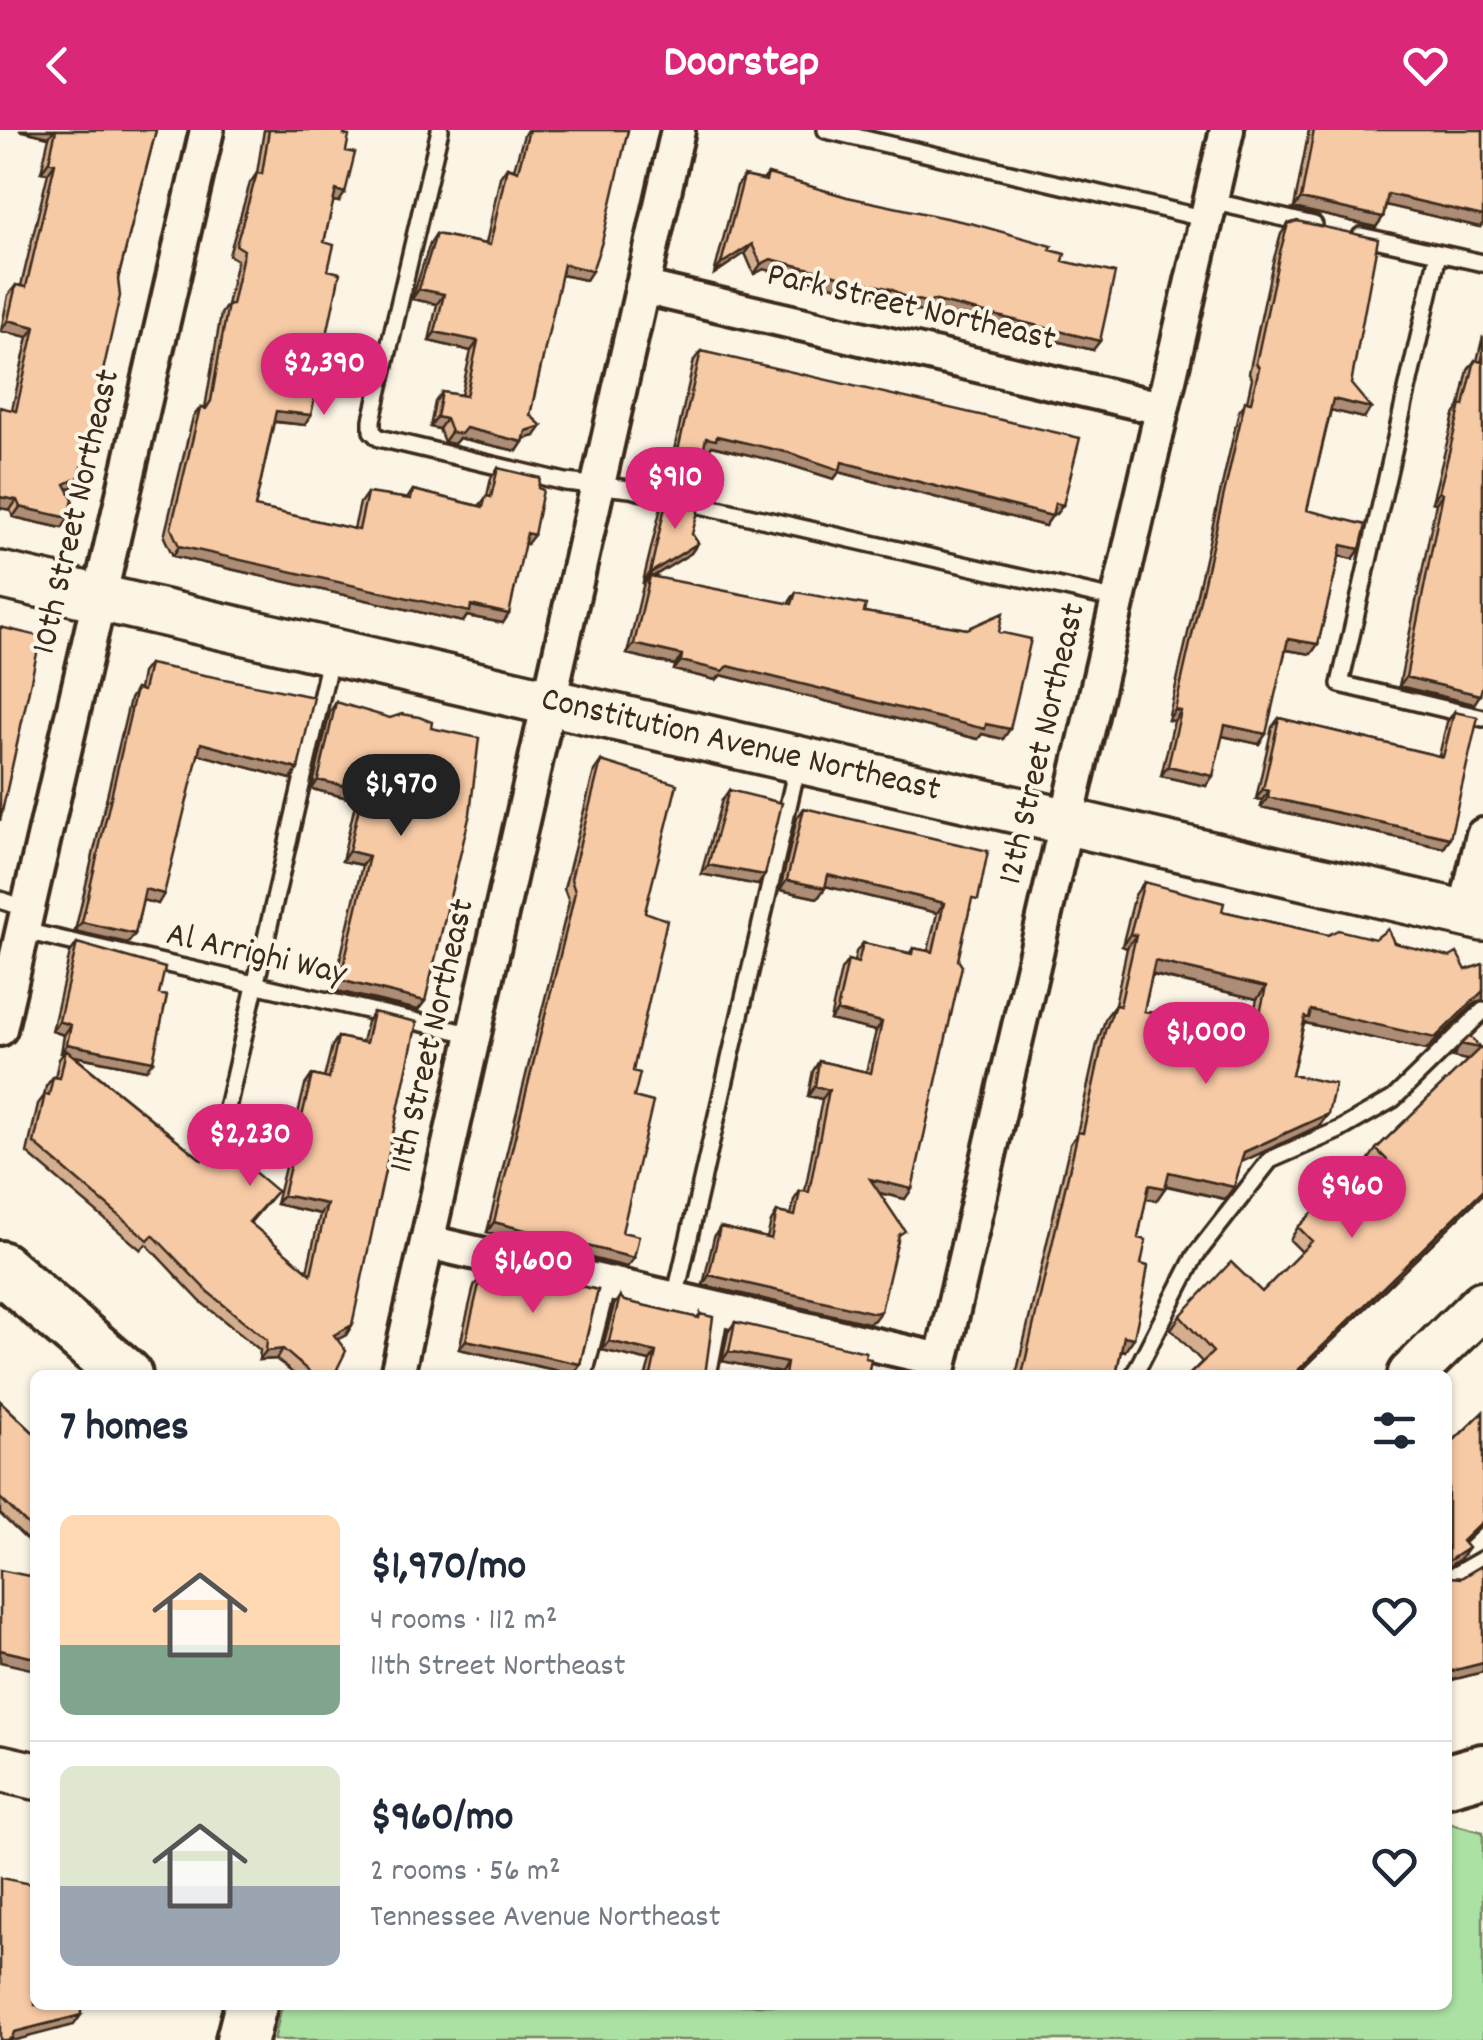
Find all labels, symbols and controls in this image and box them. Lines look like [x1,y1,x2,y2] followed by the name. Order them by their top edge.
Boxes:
[663,33,820,97] text: Doorstep
[30,38,85,93] icon: back
[1398,38,1453,93] icon: heart
[762,251,1060,367] street label: Park Street Northeast
[243,333,405,418] pin: $2,390
[283,342,365,388] text: $2,390
[21,365,135,659] street label: 10th Street Northeast
[616,447,734,532] pin: $910
[647,456,703,502] text: $910
[987,598,1101,890] street label: 12th Street Northeast
[536,676,945,817] street label: Constitution Avenue Northeast
[320,754,482,839] pin: $1,970
[364,763,438,809] text: $1,970
[378,894,490,1178] street label: 11th Street Northeast
[161,911,352,1001] street label: Al Arrighi Way
[1125,1002,1287,1087] pin: $1,000
[1165,1011,1247,1057] text: $1,000
[169,1104,331,1189] pin: $2,230
[209,1113,291,1159] text: $2,230
[1293,1156,1411,1241] pin: $960
[1320,1165,1384,1211] text: $960
[452,1231,614,1316] pin: $1,600
[493,1240,573,1286] text: $1,600
[60,1400,189,1460] text: 7 homes
[1367,1403,1422,1458] icon: filters
[370,1539,526,1599] text: $1,970/mo
[140,1555,260,1675] icon: home
[1367,1588,1422,1643] icon: heart
[370,1599,557,1645] text: 4 rooms · 112 m²
[370,1645,626,1691] text: 11th Street Northeast
[370,1790,514,1850] text: $960/mo
[140,1806,260,1926] icon: home
[1367,1839,1422,1894] icon: heart
[370,1850,561,1896] text: 2 rooms · 56 m²
[370,1896,721,1942] text: Tennessee Avenue Northeast

